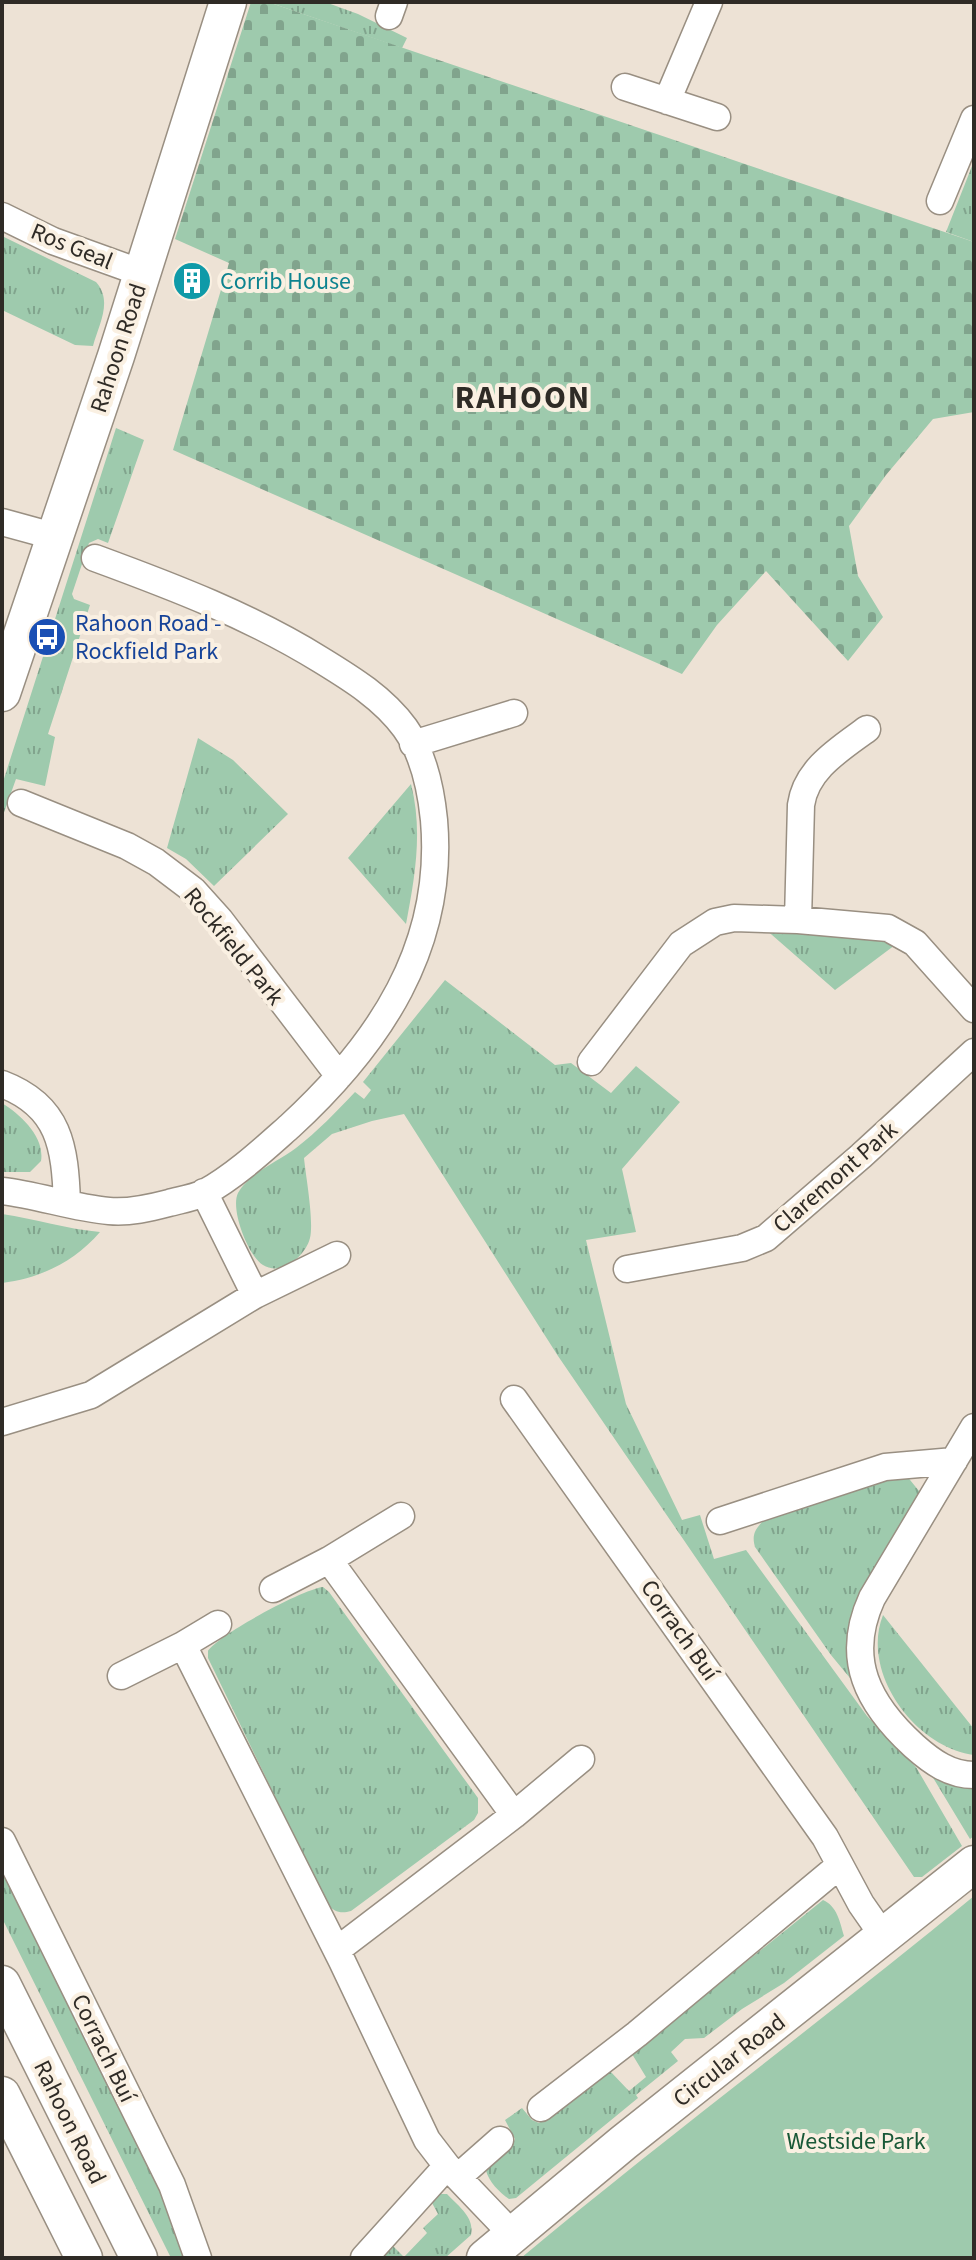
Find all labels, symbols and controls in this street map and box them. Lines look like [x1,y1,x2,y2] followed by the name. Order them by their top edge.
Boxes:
[25,214,118,279] street label: Ros Geal
[171,260,213,302] building icon: Corrib House
[220,264,351,299] place label: Corrib House
[81,279,156,417] street label: Rahoon Road
[455,375,591,421] district label: RAHOON
[75,606,221,669] place label: Rahoon Road - Rockfield Park
[26,616,68,658] bus stop icon: Rahoon Road - Rockfield Park
[175,880,292,1013] street label: Rockfield Park
[765,1113,906,1242] street label: Claremont Park
[632,1572,728,1689] street label: Corrach Buí
[62,1988,145,2109] street label: Corrach Buí
[666,2005,793,2116] street label: Circular Road
[24,2054,115,2190] street label: Rahoon Road
[786,2124,926,2159] park label: Westside Park

